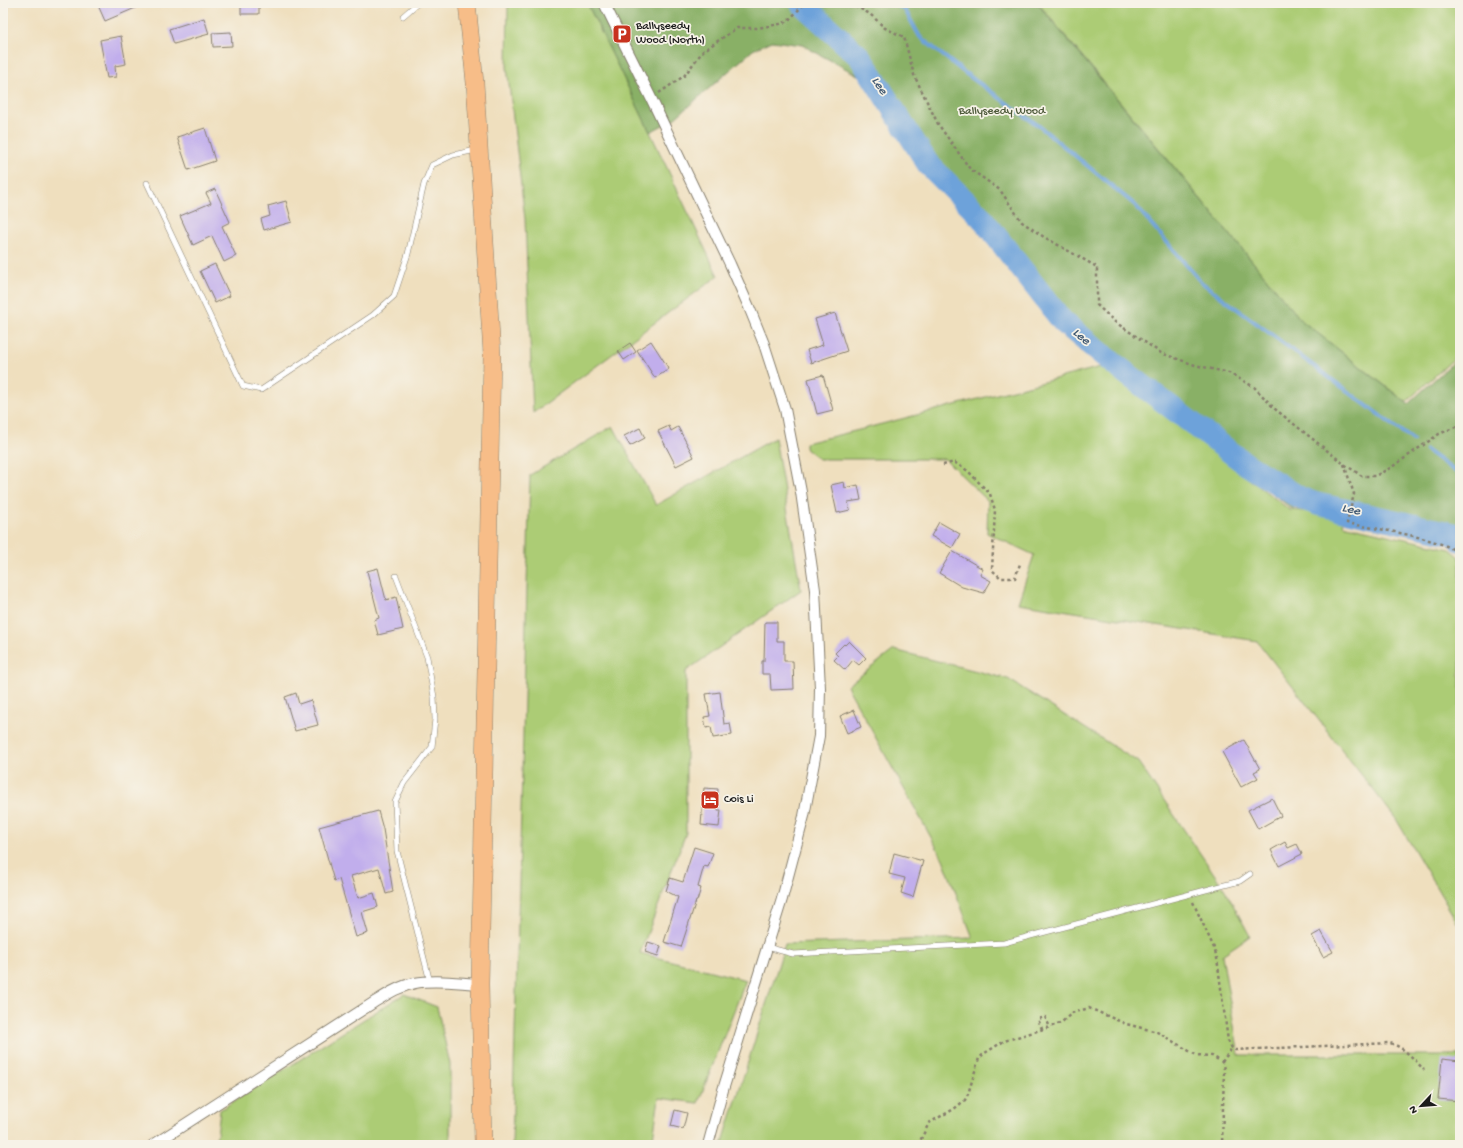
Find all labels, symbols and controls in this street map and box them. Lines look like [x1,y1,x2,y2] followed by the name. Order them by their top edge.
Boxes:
[635,20,705,48] place label: Ballyseedy Wood (North)
[611,23,633,45] parking icon: Ballyseedy Wood (North)
[868,74,891,99] water label: Lee
[958,105,1046,119] park label: Ballyseedy Wood
[1069,325,1094,349] water label: Lee
[1340,501,1363,520] water label: Lee
[699,789,721,811] hotel icon: Cois Li
[724,793,754,807] place label: Cois Li
[1401,1086,1441,1126] north arrow
[1407,1104,1421,1115] text: N

